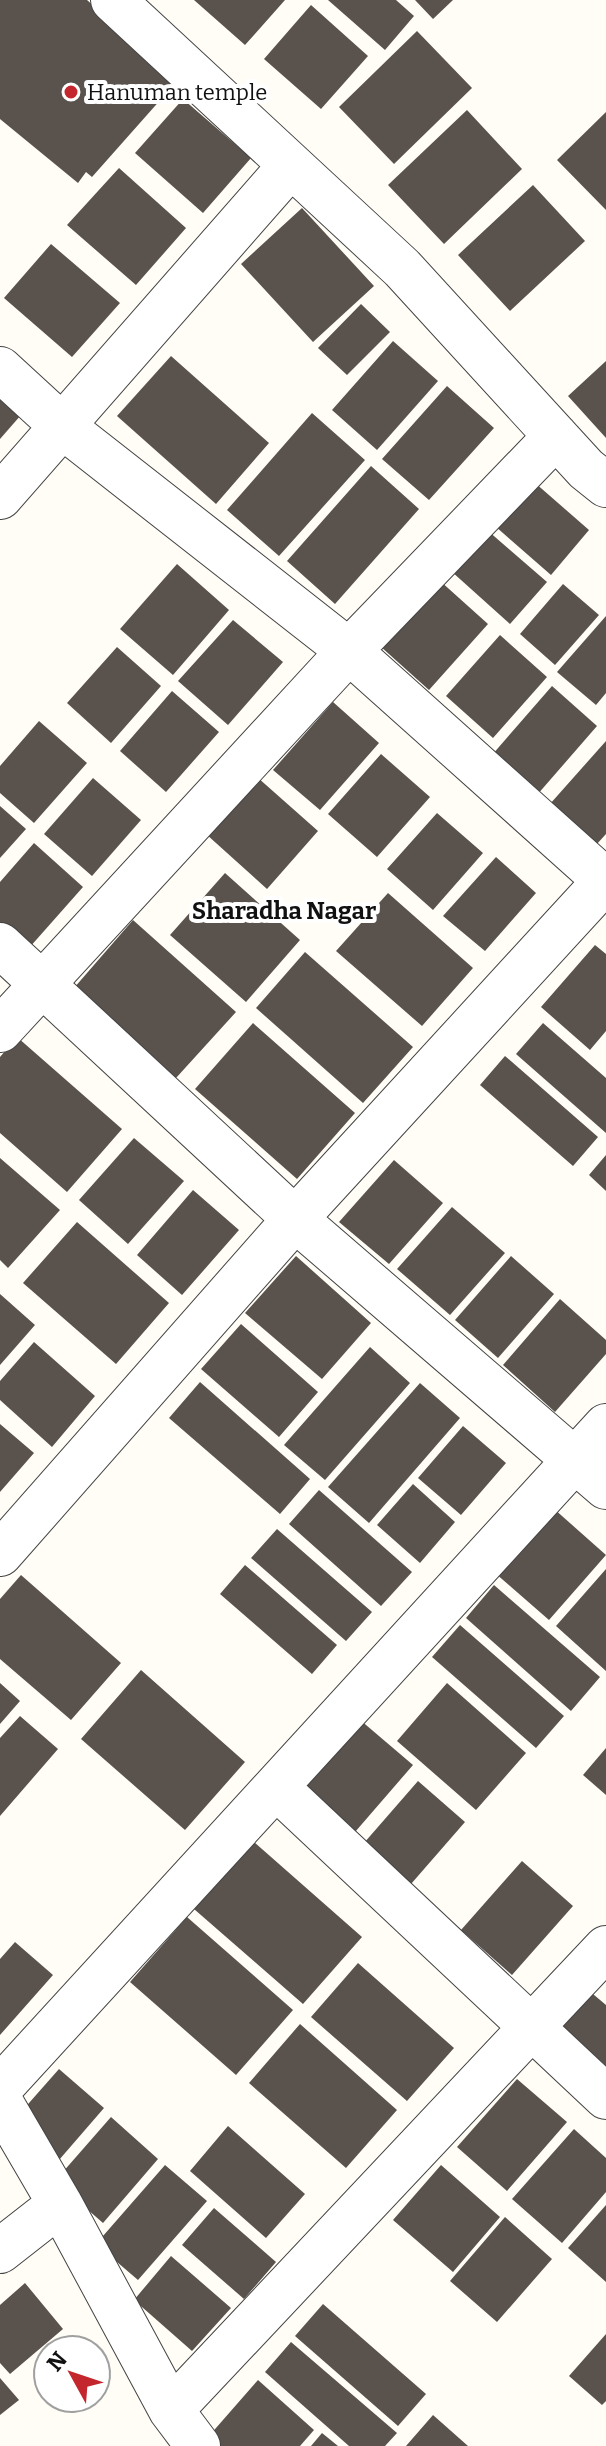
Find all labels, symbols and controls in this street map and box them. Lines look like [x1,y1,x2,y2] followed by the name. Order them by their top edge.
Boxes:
[87,79,267,106] place label: Hanuman temple
[62,83,80,101] marker: Hanuman temple
[192,897,376,925] district label: Sharadha Nagar
[32,2334,112,2414] north arrow
[41,2346,73,2377] text: N

